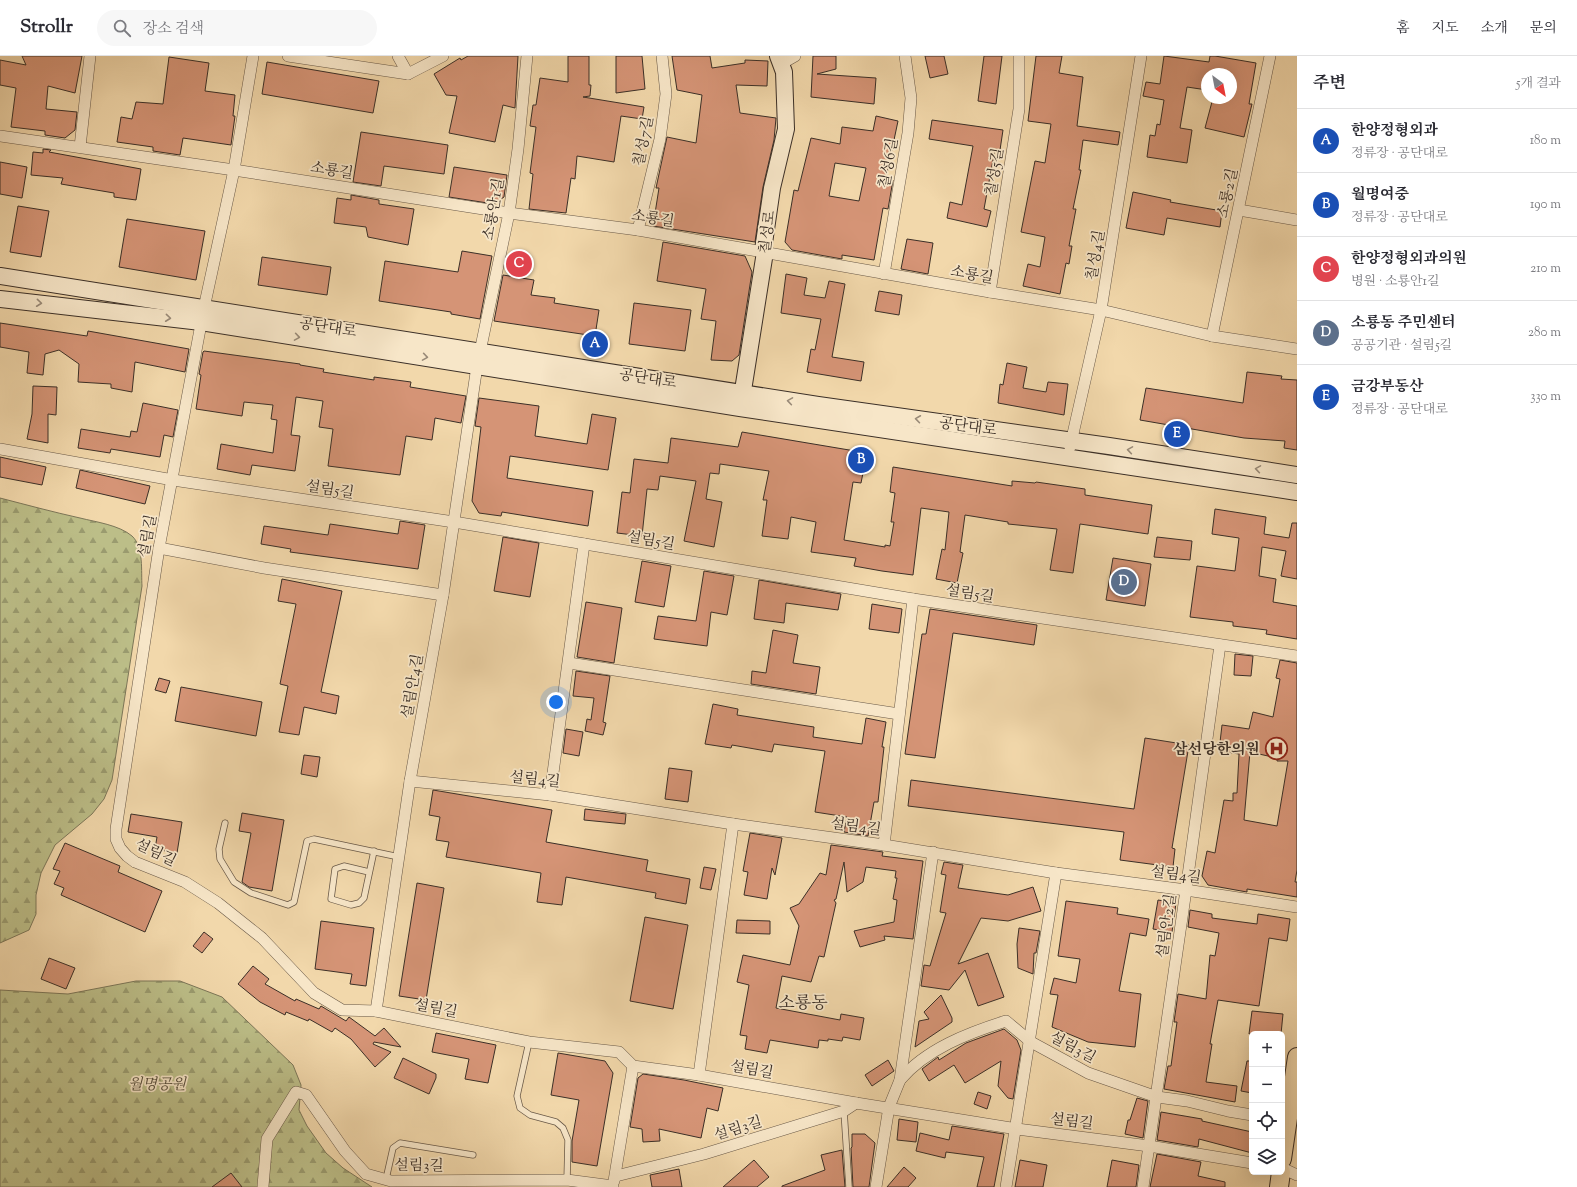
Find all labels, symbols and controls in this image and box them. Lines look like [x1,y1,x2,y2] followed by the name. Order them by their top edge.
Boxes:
[97,10,377,46] search box
[20,14,73,41] text: Strollr
[111,17,133,39] icon: search
[143,19,204,40] text: 장소 검색
[1396,19,1410,39] text: 홈
[1432,19,1459,39] text: 지도
[1481,19,1508,39] text: 소개
[1530,19,1557,39] text: 문의
[1201,68,1237,104] north arrow
[1313,72,1346,96] text: 주변
[1516,75,1561,93] text: 5개 결과
[629,114,660,168] street label: 칠성7길
[1351,121,1438,142] text: 한양정형외과
[1321,132,1331,150] text: A
[1530,132,1561,150] text: 180 m
[875,136,904,190] street label: 칠성6길
[1351,145,1448,163] text: 정류장 · 공단대로
[981,147,1010,198] street label: 칠성5길
[309,158,355,185] street label: 소룡길
[1213,166,1244,220] street label: 소룡2길
[479,176,510,242] street label: 소룡안1길
[1351,185,1409,206] text: 월명여중
[1322,196,1330,214] text: B
[1530,196,1561,214] text: 190 m
[630,206,676,233] street label: 소룡길
[755,209,782,255] street label: 칠성로
[1351,209,1448,227] text: 정류장 · 공단대로
[1082,228,1111,282] street label: 칠성4길
[506,249,532,279] pin: C
[1351,249,1467,270] text: 한양정형외과의원
[1321,260,1331,278] text: C
[1530,260,1561,278] text: 210 m
[949,261,995,290] street label: 소룡길
[1351,273,1440,291] text: 병원 · 소룡안1길
[36,299,42,308] one-way arrow
[165,313,171,322] one-way arrow
[1351,313,1456,334] text: 소룡동 주민센터
[297,314,359,343] street label: 공단대로
[1321,324,1331,342] text: D
[1528,324,1561,342] text: 280 m
[582,329,608,359] pin: A
[293,332,300,341] one-way arrow
[1351,337,1452,355] text: 공공기관 · 설림5길
[422,353,428,361] one-way arrow
[617,365,679,394] street label: 공단대로
[1351,377,1423,398] text: 금강부동산
[1322,388,1330,406] text: E
[1530,388,1561,406] text: 330 m
[786,397,793,406] one-way arrow
[1351,401,1448,419] text: 정류장 · 공단대로
[938,413,998,442] street label: 공단대로
[915,415,921,424] one-way arrow
[1164,419,1190,449] pin: E
[848,445,874,475] pin: B
[1127,446,1133,455] one-way arrow
[1255,466,1262,474] one-way arrow
[304,476,355,505] street label: 설림5길
[134,513,163,560] street label: 설림길
[625,527,676,556] street label: 설림5길
[1111,567,1137,597] pin: D
[944,580,995,609] street label: 설림5길
[397,652,430,720] street label: 설림안4길
[546,692,566,712] your location
[1263,736,1289,762] hospital icon: 삼선당한의원
[1173,740,1260,761] place label: 삼선당한의원
[508,767,561,794] street label: 설림4길
[829,814,883,841] street label: 설림4길
[131,834,179,872] street label: 설림길
[1149,862,1203,889] street label: 설림4길
[1153,893,1182,960] street label: 설림안2길
[778,992,828,1016] district label: 소룡동
[412,995,459,1024] street label: 설림길
[1045,1027,1099,1069] street label: 설림3길
[1249,1031,1285,1175] map controls
[1249,1031,1285,1067] button: +
[729,1056,775,1085] street label: 설림길
[1249,1067,1285,1103] button: −
[128,1075,187,1096] park label: 월명공원
[1249,1103,1285,1139] button: locate
[1049,1109,1095,1136] street label: 설림길
[712,1112,765,1147] street label: 설림3길
[1249,1139,1285,1175] button: layers
[394,1156,444,1177] street label: 설림3길

